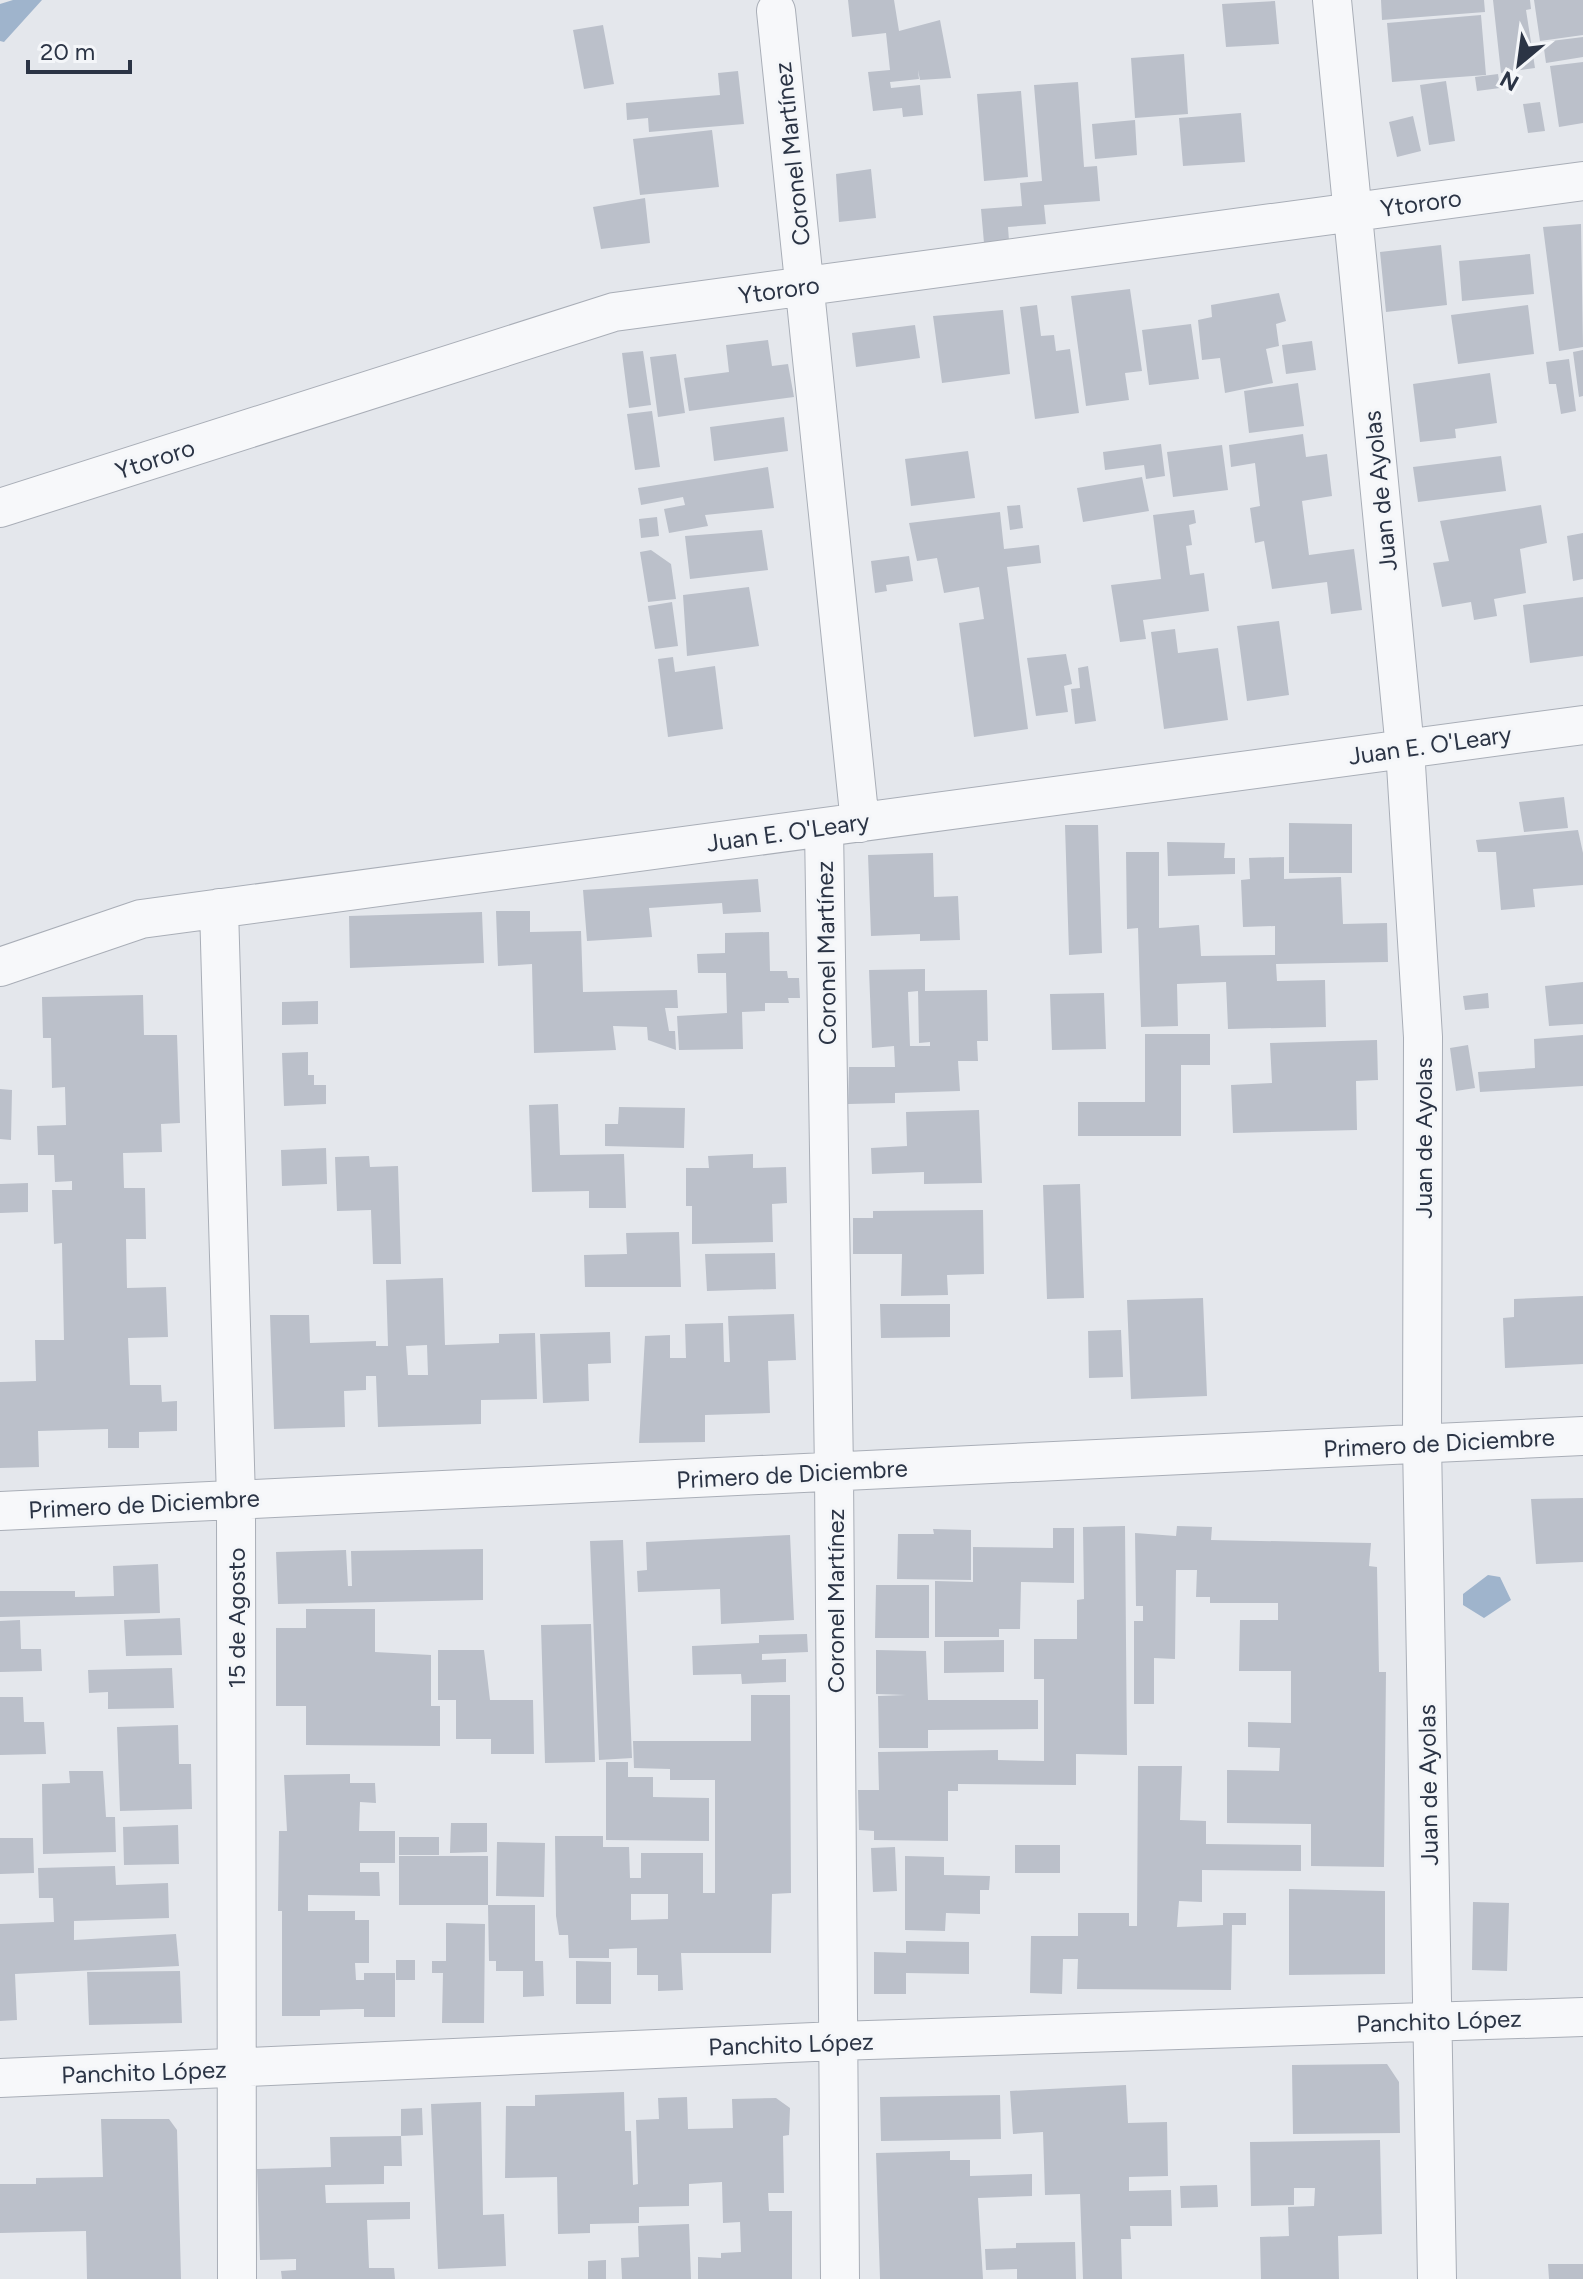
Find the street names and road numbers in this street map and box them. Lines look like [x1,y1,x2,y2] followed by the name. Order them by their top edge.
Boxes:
[768,61,816,247] street label: Coronel Martínez
[1379,183,1463,223] street label: Ytororo
[737,270,821,310] street label: Ytororo
[1357,409,1403,573] street label: Juan de Ayolas
[112,433,198,485] street label: Ytororo
[1347,719,1514,771] street label: Juan E. O'Leary
[705,806,872,858] street label: Juan E. O'Leary
[810,860,842,1046] street label: Coronel Martínez
[1409,1057,1438,1219] street label: Juan de Ayolas
[1323,1422,1555,1464] street label: Primero de Diciembre
[676,1453,908,1495] street label: Primero de Diciembre
[28,1483,260,1525] street label: Primero de Diciembre
[821,1509,850,1693] street label: Coronel Martínez
[222,1548,251,1688] street label: 15 de Agosto
[1412,1704,1444,1866] street label: Juan de Ayolas
[1356,2004,1522,2038] street label: Panchito López
[708,2027,874,2061] street label: Panchito López
[61,2055,227,2089] street label: Panchito López

